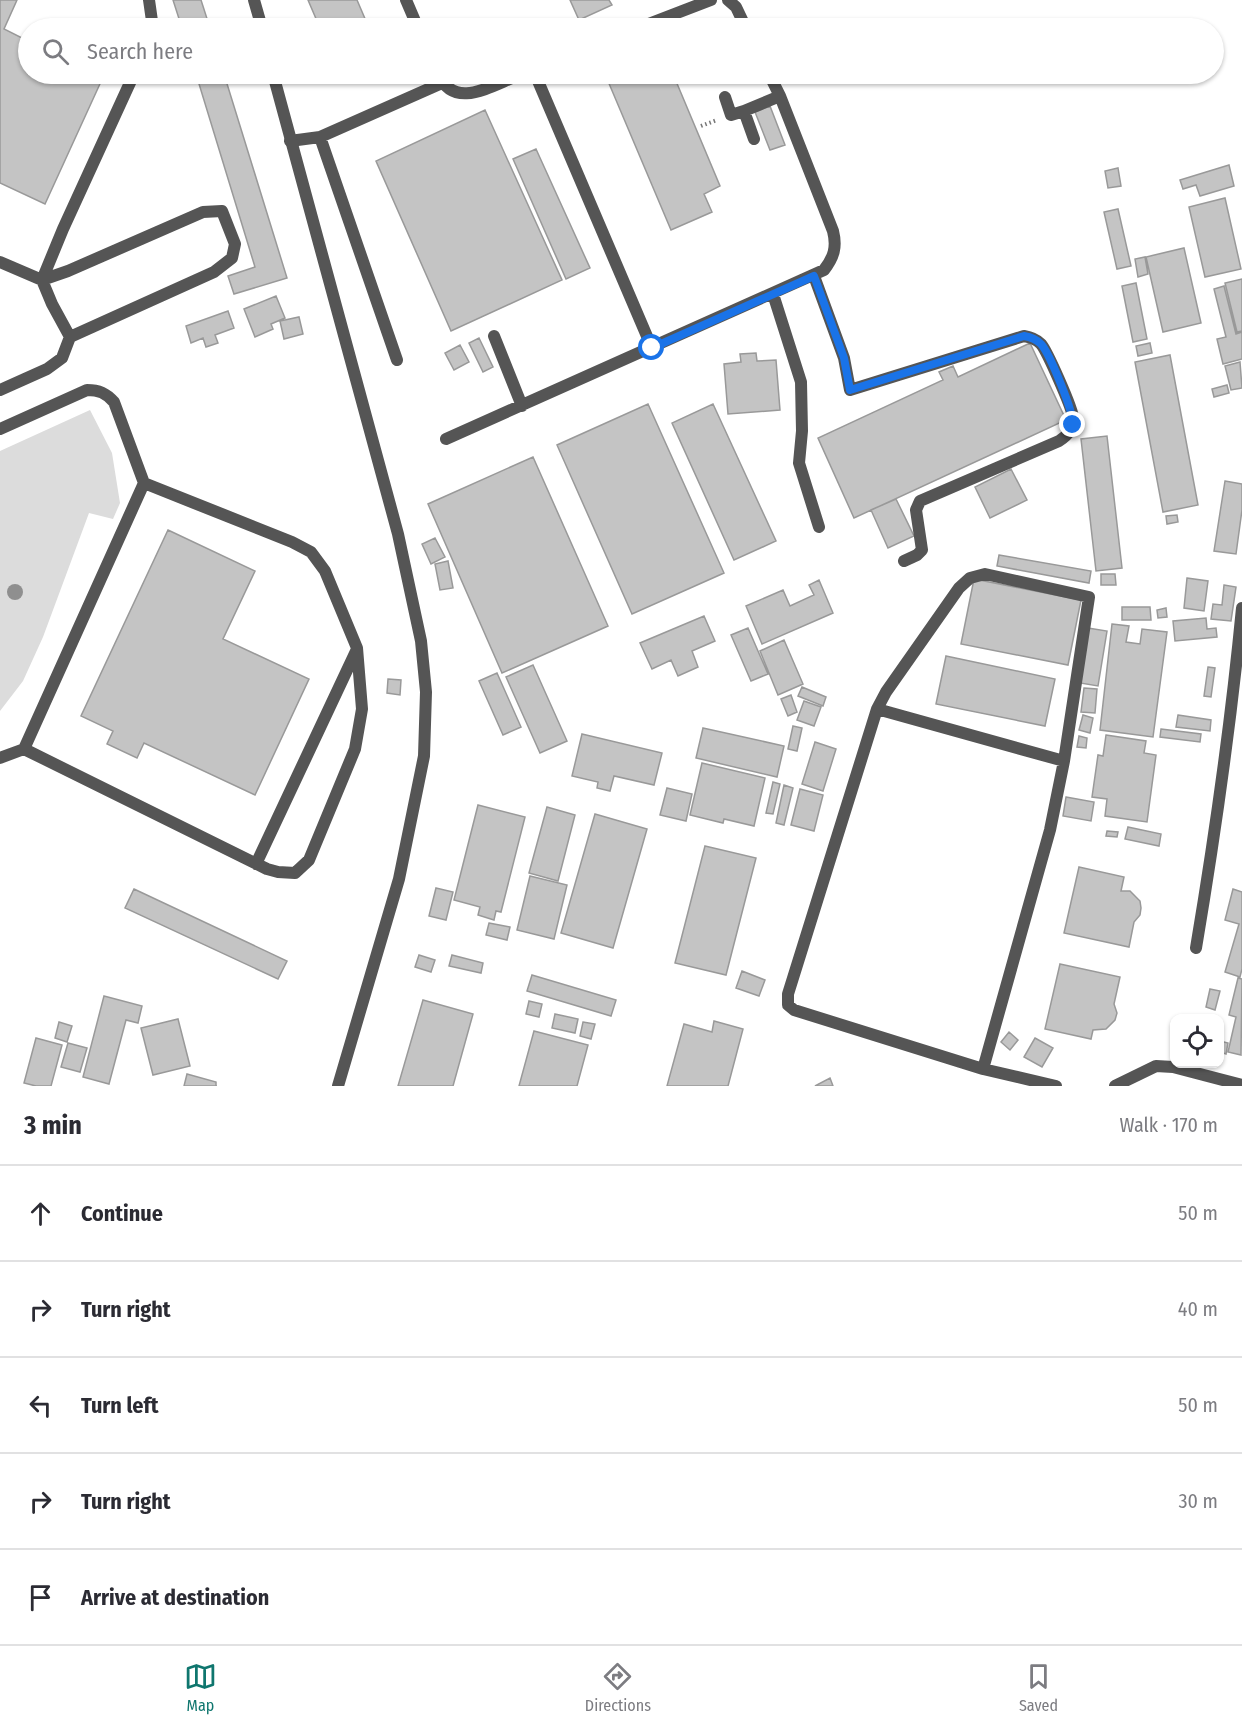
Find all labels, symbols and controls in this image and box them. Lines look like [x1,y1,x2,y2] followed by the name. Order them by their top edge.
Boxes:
[18,18,1224,84] search box
[39,35,72,68] icon: search
[87,38,193,65] text: Search here
[638,334,664,360] route start
[1059,411,1085,437] route end
[1170,1014,1224,1068] map controls
[1170,1014,1224,1068] button: locate
[24,1110,82,1141] text: 3 min
[1120,1113,1218,1137] text: Walk · 170 m
[24,1197,57,1230] icon: ahead
[81,1200,163,1227] text: Continue
[1178,1201,1218,1225] text: 50 m
[24,1293,57,1326] icon: right
[81,1296,170,1323] text: Turn right
[1178,1297,1218,1321] text: 40 m
[24,1389,57,1422] icon: left
[81,1392,159,1419] text: Turn left
[1178,1393,1218,1417] text: 50 m
[24,1485,57,1518] icon: right
[81,1488,170,1515] text: Turn right
[1178,1489,1218,1513] text: 30 m
[24,1581,57,1614] icon: arrive
[81,1584,269,1611] text: Arrive at destination
[184,1660,217,1715] tab: Map
[585,1660,651,1715] tab: Directions
[1019,1660,1058,1715] tab: Saved

